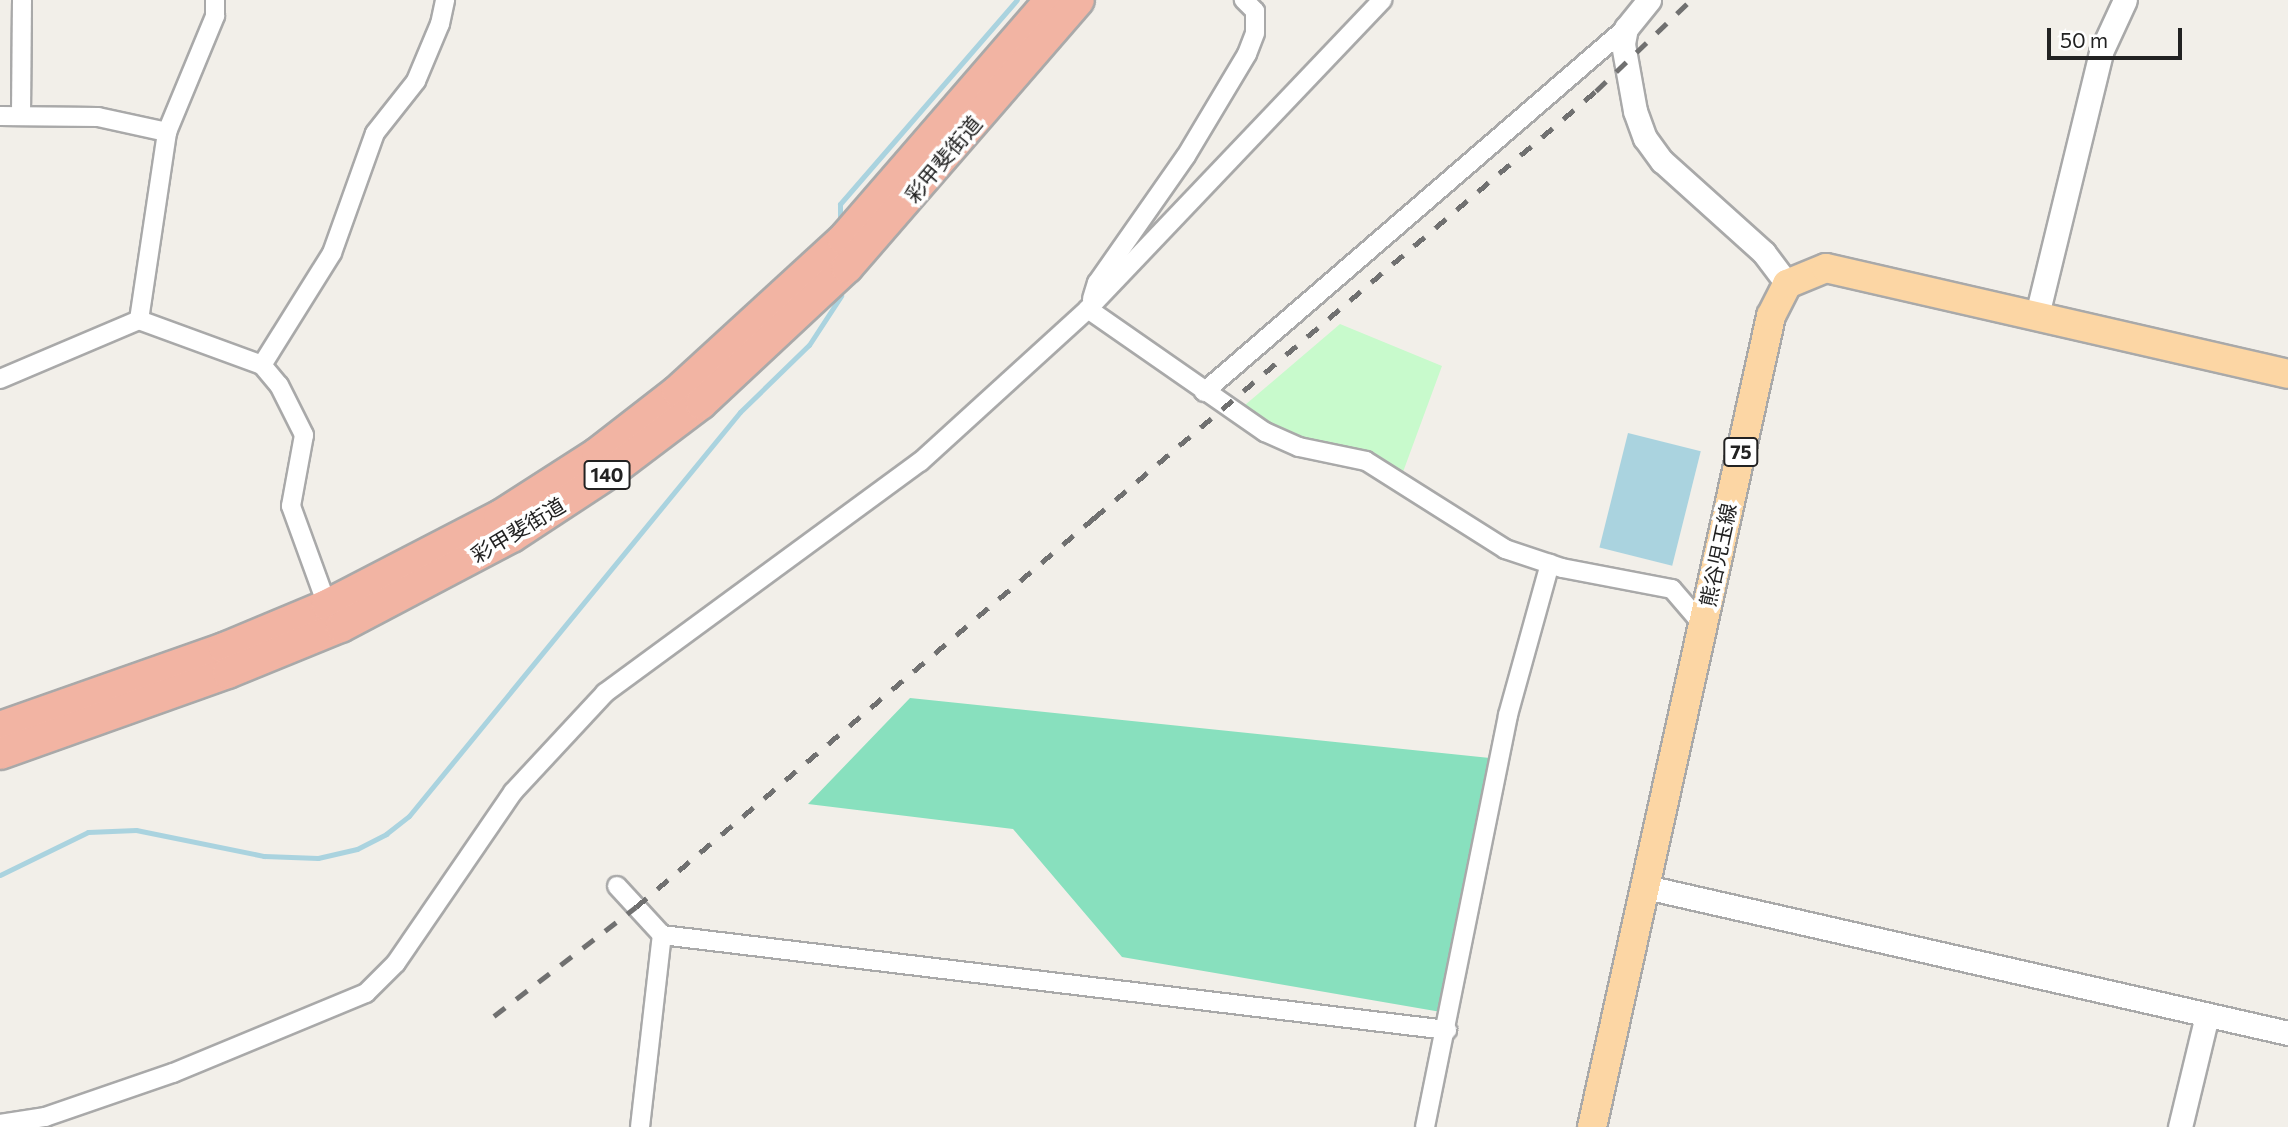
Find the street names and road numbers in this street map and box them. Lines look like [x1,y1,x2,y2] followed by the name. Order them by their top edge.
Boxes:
[900,111,986,207] street label: 彩甲斐街道
[1722,436,1760,467] road number: 75
[582,460,632,490] road number: 140
[467,492,569,568] street label: 彩甲斐街道
[1695,501,1741,609] street label: 熊谷児玉線

